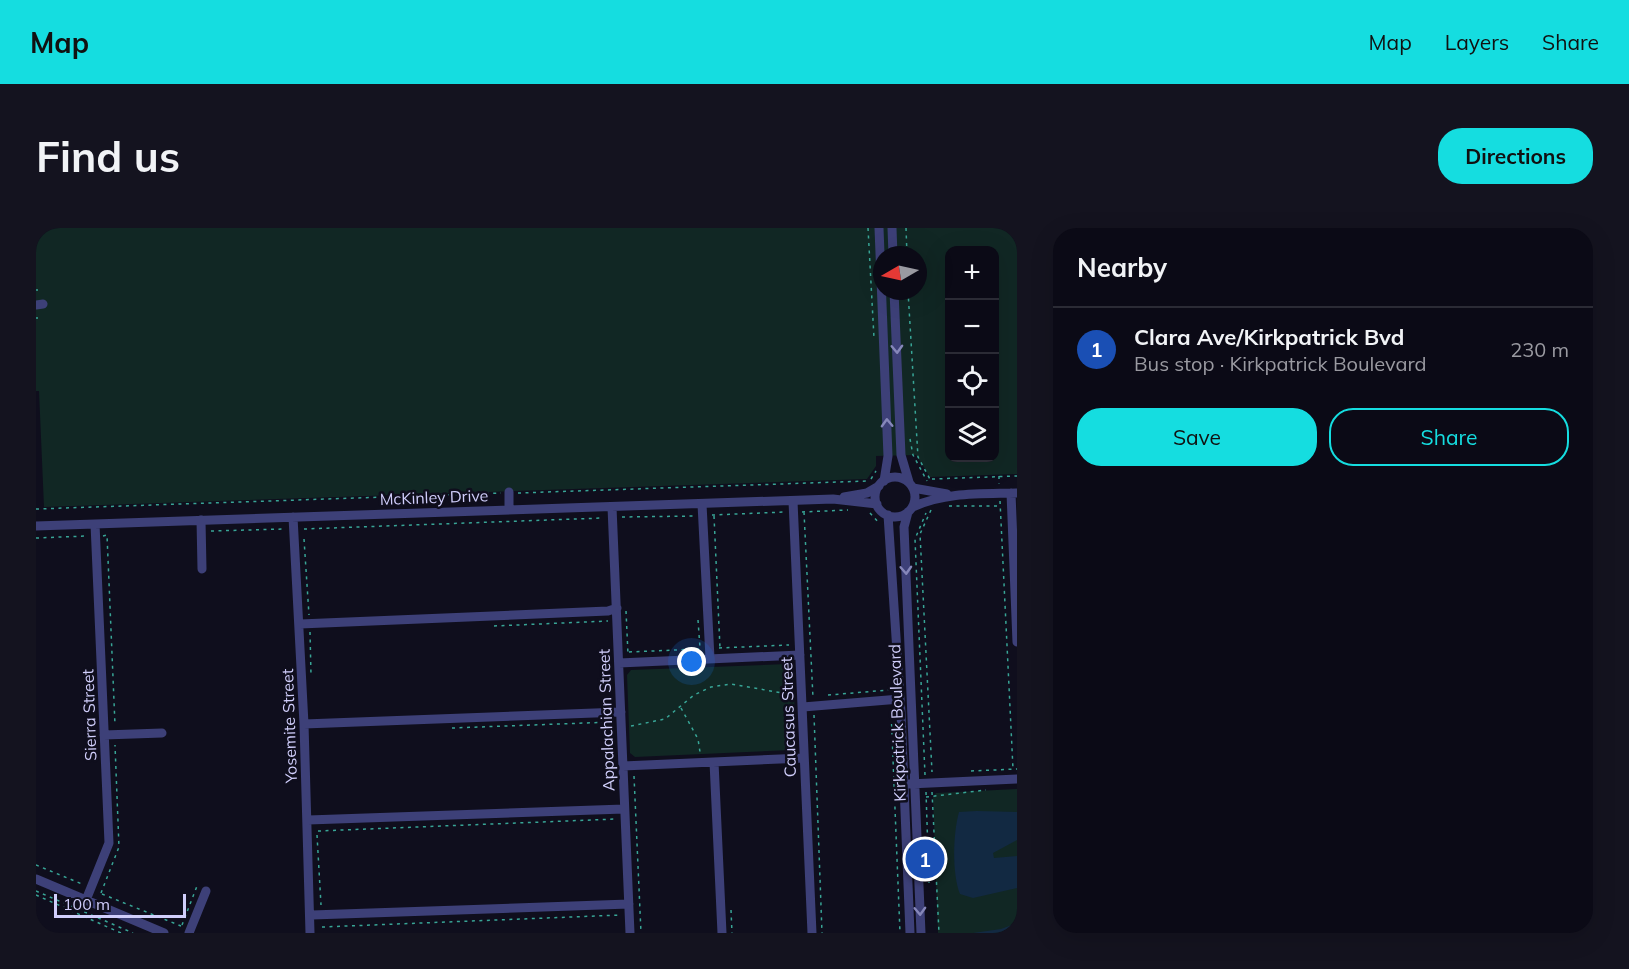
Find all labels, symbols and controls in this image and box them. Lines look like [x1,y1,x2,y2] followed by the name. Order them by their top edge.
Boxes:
[30,25,89,60] text: Map
[1369,29,1412,55] text: Map
[1445,29,1509,55] text: Layers
[1542,29,1599,55] text: Share
[1438,128,1593,184] button: Directions
[36,130,180,183] text: Find us
[873,246,927,300] north arrow
[945,246,999,462] map controls
[945,246,999,300] button: +
[1077,251,1167,284] text: Nearby
[945,300,999,354] button: −
[1134,323,1405,351] text: Clara Ave/Kirkpatrick Bvd
[1091,337,1103,362] text: 1
[1510,337,1569,362] text: 230 m
[890,345,903,354] one-way arrow
[1134,351,1427,376] text: Bus stop · Kirkpatrick Boulevard
[945,354,999,408] button: locate
[945,408,999,462] button: layers
[1077,408,1317,466] button: Save
[1329,408,1569,466] button: Share
[880,418,893,427] one-way arrow
[379,485,489,509] street label: McKinley Drive
[899,565,912,574] one-way arrow
[884,644,910,802] street label: Kirkpatrick Boulevard
[677,647,706,676] your location
[594,648,618,792] street label: Appalachian Street
[776,656,800,778] street label: Caucasus Street
[77,668,101,761] street label: Sierra Street
[277,668,301,785] street label: Yosemite Street
[906,836,944,882] pin: 1
[54,891,186,918] scale bar
[63,894,110,914] text: 100 m
[914,907,927,916] one-way arrow

